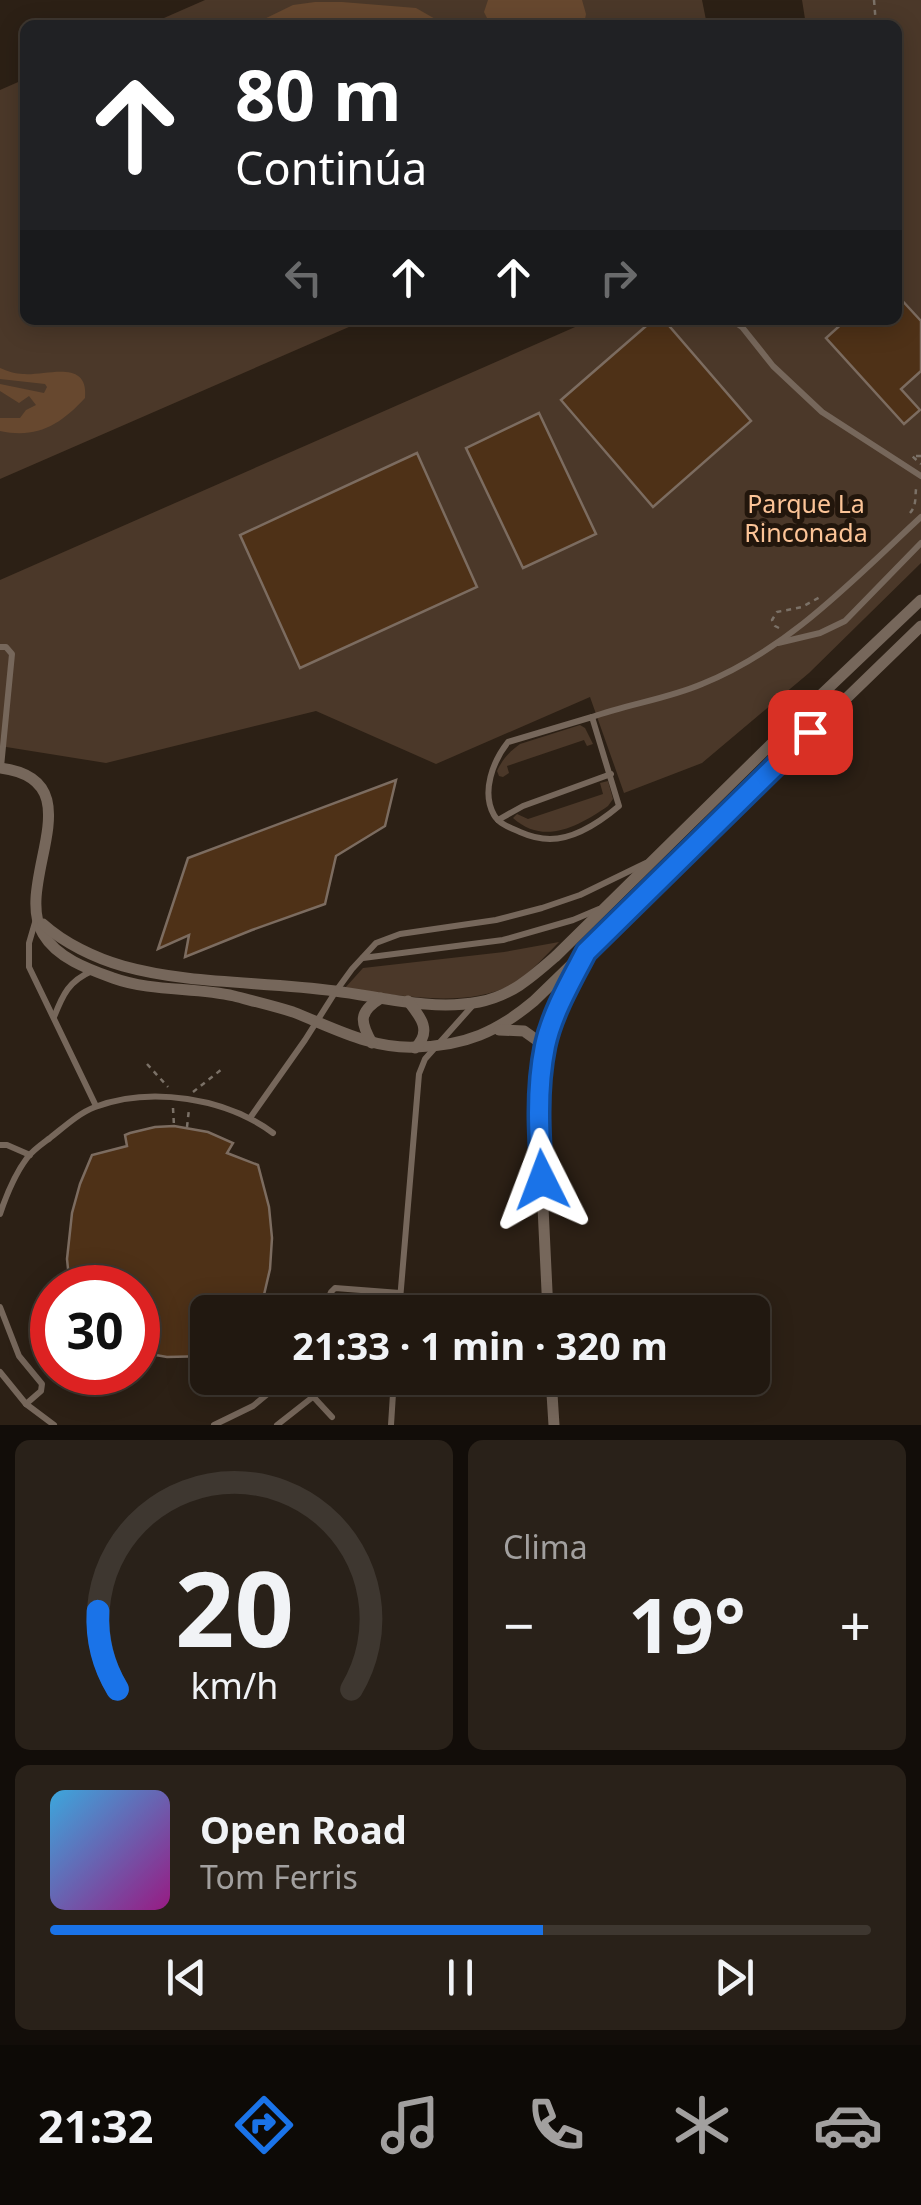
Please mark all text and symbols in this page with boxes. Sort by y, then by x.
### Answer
text: 80 m [235,46,402,142]
icon: ahead [70,60,200,190]
text: Continúa [235,137,427,198]
icon: left [276,250,331,305]
icon: ahead [381,250,436,305]
icon: ahead [486,250,541,305]
icon: right [591,250,646,305]
park label: Parque La Rinconada [744,486,868,549]
pin [768,690,853,775]
icon: arrive [783,705,838,760]
position arrow [490,1128,594,1232]
speed limit sign: 30 [30,1265,160,1395]
text: 21:33 · 1 min · 320 m [292,1319,668,1371]
text: Clima [503,1525,588,1568]
text: 20 [175,1536,293,1677]
text: 19° [628,1573,746,1675]
text: − [503,1587,534,1662]
text: + [840,1587,871,1662]
text: km/h [190,1661,278,1709]
text: Open Road [200,1803,407,1855]
text: Tom Ferris [200,1855,358,1898]
icon: previous [159,1950,214,2005]
icon: pause [433,1950,488,2005]
icon: next [707,1950,762,2005]
icon: directions [229,2090,299,2160]
icon: music [375,2090,445,2160]
icon: phone [521,2090,591,2160]
icon: climate [667,2090,737,2160]
icon: car [813,2090,883,2160]
text: 21:32 [38,2095,154,2156]

